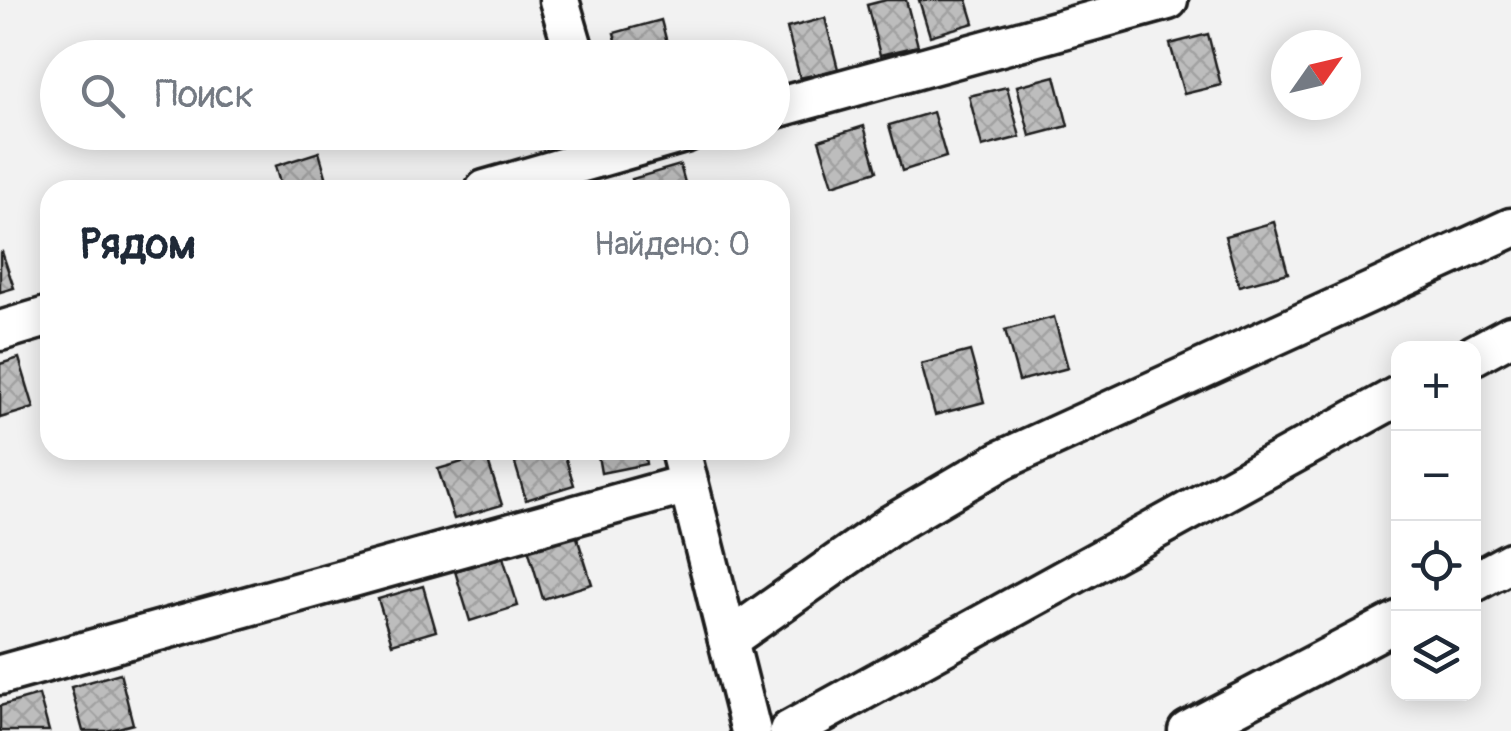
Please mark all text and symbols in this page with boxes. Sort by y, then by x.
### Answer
north arrow [1271,30,1361,120]
search box [40,40,790,150]
icon: search [75,68,130,123]
text: Поиск [155,71,254,119]
text: Рядом [80,219,196,271]
text: Найдено: 0 [594,225,750,265]
map controls [1391,341,1481,701]
button: + [1391,341,1481,431]
button: − [1391,431,1481,521]
button: locate [1391,521,1481,611]
button: layers [1391,611,1481,701]

